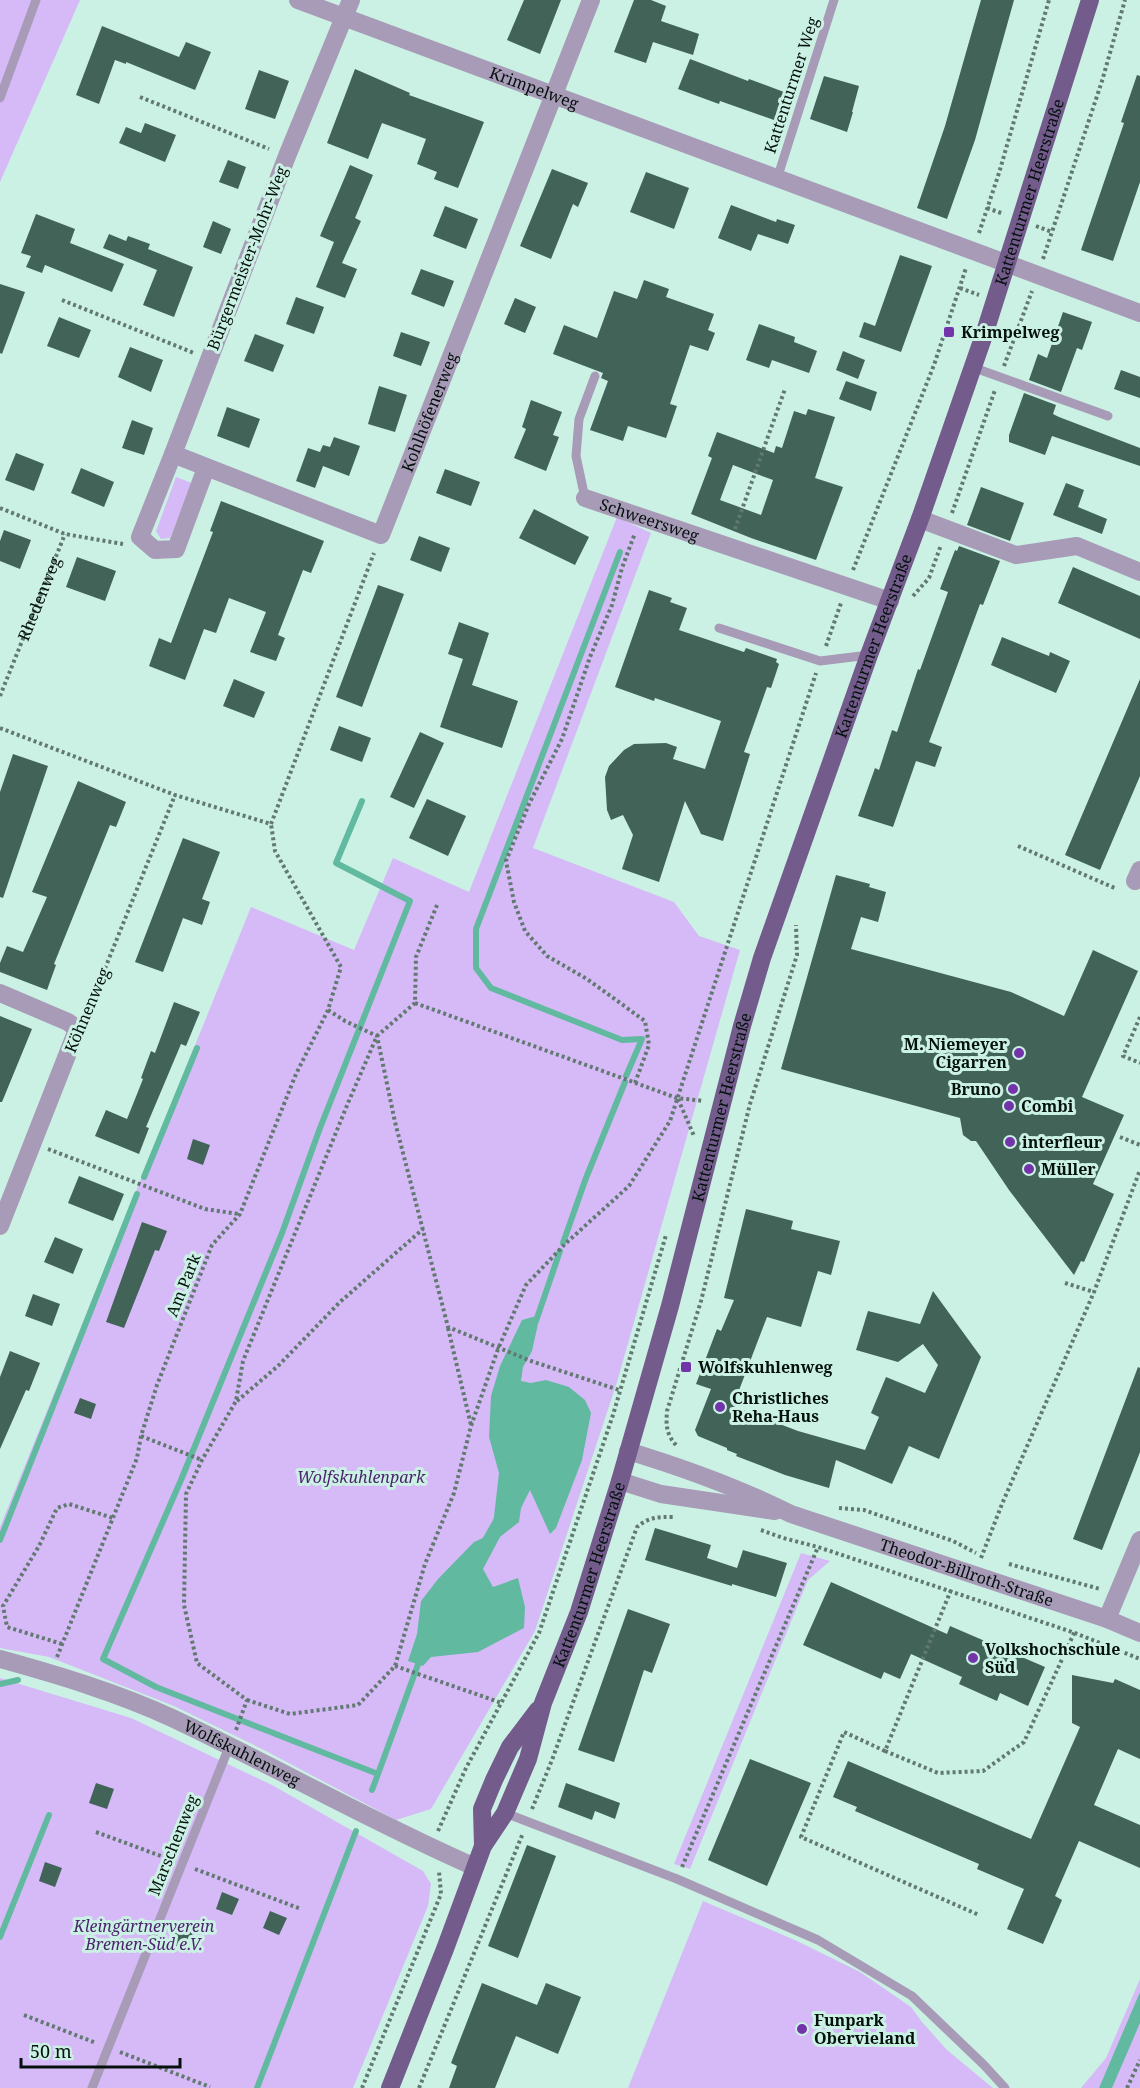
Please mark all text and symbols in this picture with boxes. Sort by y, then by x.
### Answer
street label: Kattenturmer Weg [759,14,824,156]
street label: Krimpelweg [487,61,582,115]
street label: Kattenturmer Heerstraße [989,96,1069,288]
street label: Bürgermeister-Mohr-Weg [202,162,292,353]
place label: Krimpelweg [961,321,1059,343]
marker: Krimpelweg [942,325,956,339]
street label: Kohlhöfenerweg [396,349,463,475]
street label: Schweersweg [597,493,702,547]
street label: Kattenturmer Heerstraße [830,551,917,741]
street label: Rhedenweg [12,553,66,644]
street label: Köhnenweg [59,964,115,1056]
street label: Kattenturmer Heerstraße [686,1010,756,1204]
place label: M. Niemeyer Cigarren [904,1033,1008,1073]
marker: M. Niemeyer Cigarren [1012,1046,1026,1060]
place label: Bruno [951,1078,1001,1100]
marker: Bruno [1006,1082,1020,1096]
place label: Combi [1021,1095,1074,1117]
marker: Combi [1002,1099,1016,1113]
place label: interfleur [1022,1131,1103,1153]
marker: interfleur [1003,1135,1017,1149]
place label: Müller [1041,1158,1096,1180]
marker: Müller [1022,1162,1036,1176]
street label: Am Park [160,1250,206,1320]
place label: Wolfskuhlenweg [698,1356,833,1378]
marker: Wolfskuhlenweg [679,1360,693,1374]
place label: Christliches Reha-Haus [732,1387,829,1427]
marker: Christliches Reha-Haus [713,1400,727,1414]
park label: Wolfskuhlenpark [297,1466,426,1488]
street label: Kattenturmer Heerstraße [547,1479,630,1671]
street label: Theodor-Billroth-Straße [877,1533,1056,1611]
place label: Volkshochschule Süd [985,1638,1120,1678]
marker: Volkshochschule Süd [966,1651,980,1665]
street label: Wolfskuhlenweg [180,1714,304,1791]
street label: Marschenweg [143,1791,203,1899]
park label: Kleingärtnerverein Bremen-Süd e.V. [73,1915,215,1955]
place label: Funpark Obervieland [814,2009,916,2049]
marker: Funpark Obervieland [795,2022,809,2036]
scale bar [21,2031,180,2069]
text: 50 m [30,2039,72,2063]

